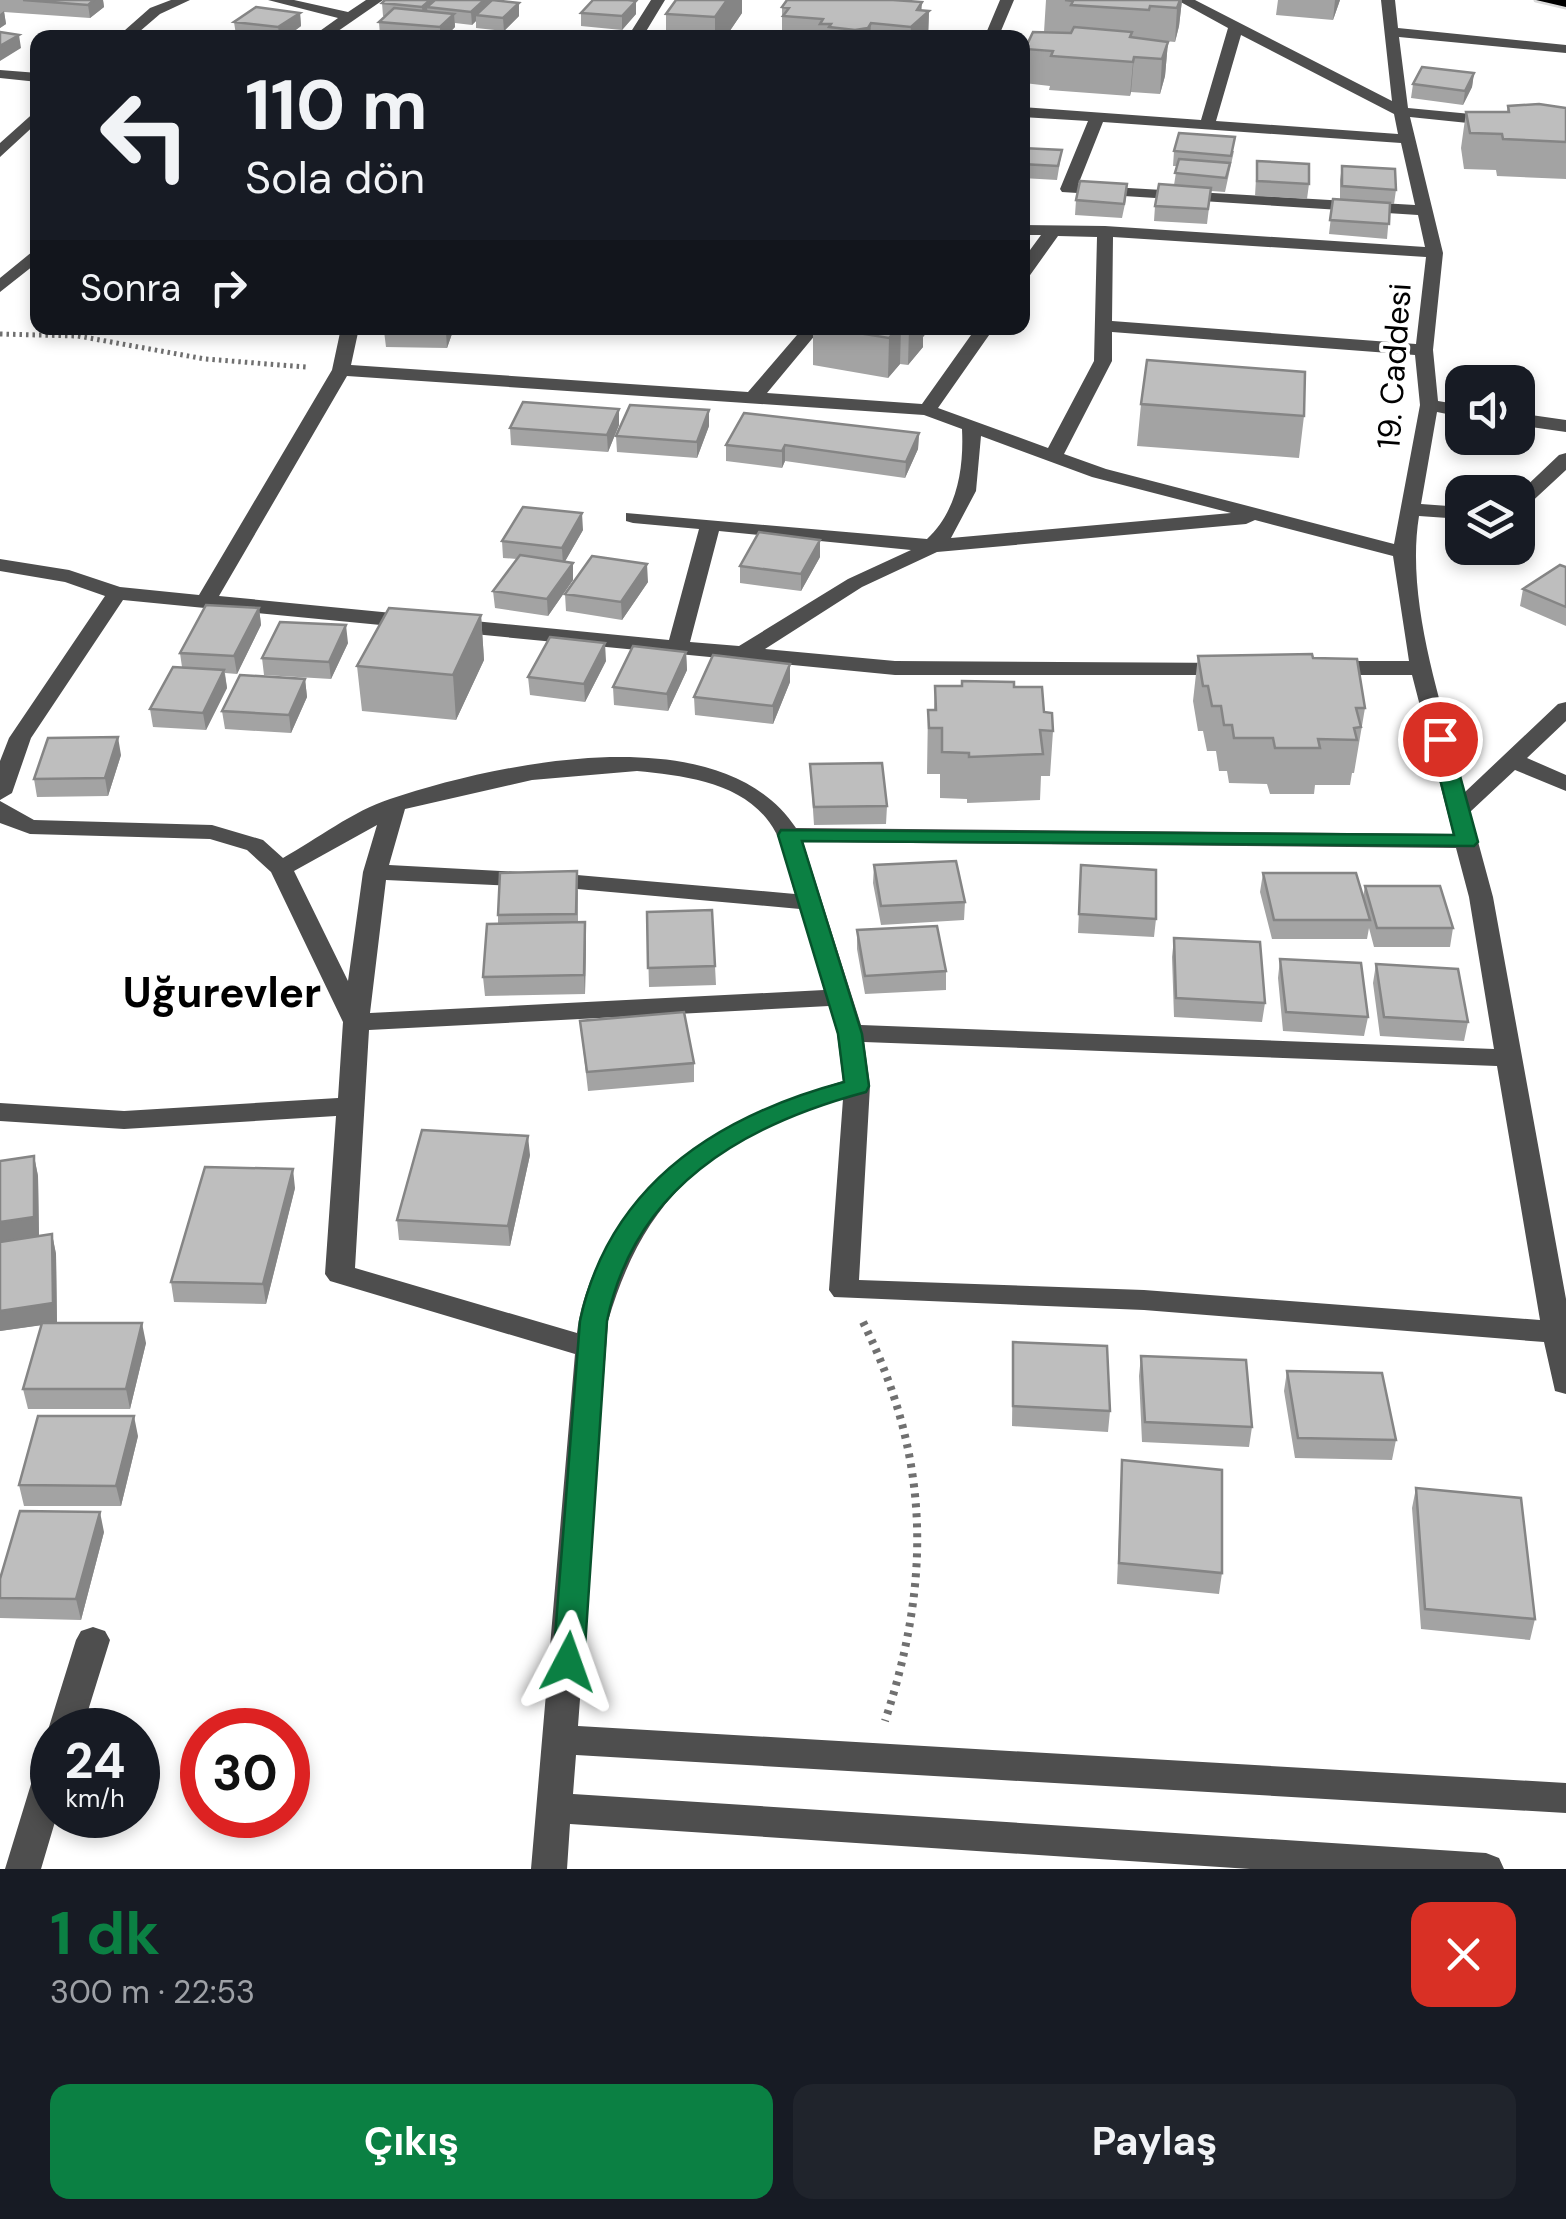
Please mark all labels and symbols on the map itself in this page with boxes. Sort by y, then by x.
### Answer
street label: 19. Caddesi [1367,282,1421,450]
pin [1398,697,1483,782]
district label: Uğurevler [123,965,321,1020]
position arrow [516,1610,620,1714]
speed limit sign: 30 [180,1708,310,1838]

